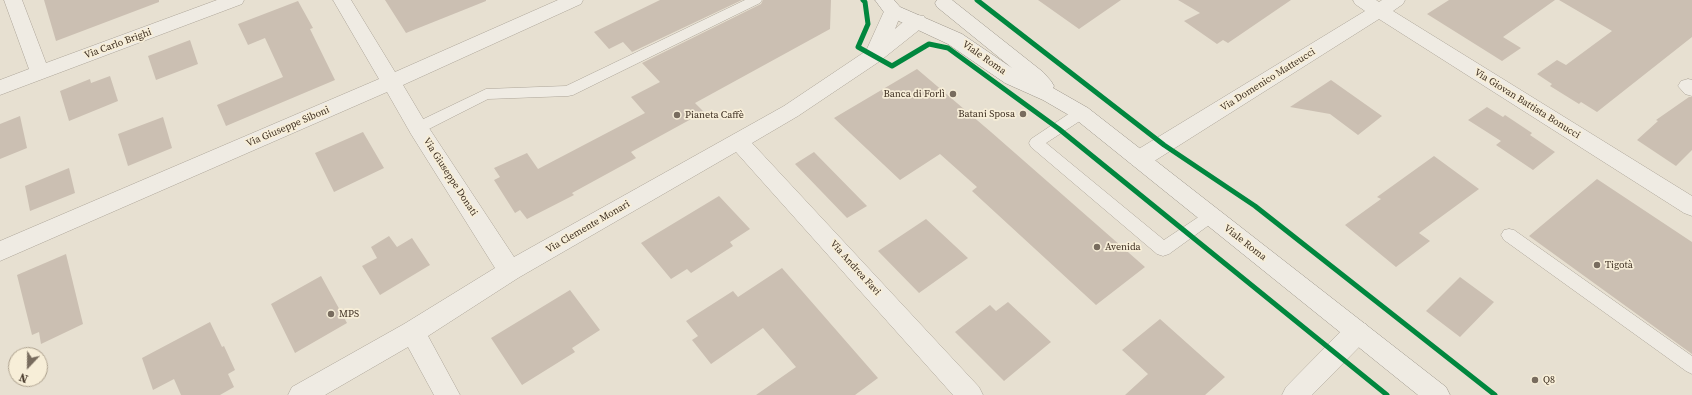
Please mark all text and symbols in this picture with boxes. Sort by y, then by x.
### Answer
street label: Via Carlo Brighi [83,26,153,62]
street label: Viale Roma [960,38,1008,78]
street label: Via Domenico Matteucci [1218,46,1318,114]
street label: Via Giovan Battista Bonucci [1472,66,1582,142]
place label: Banca di Forlì [883,88,945,100]
marker: Banca di Forlì [948,89,958,99]
street label: Via Giuseppe Siboni [245,104,331,150]
place label: Batani Sposa [958,108,1015,120]
place label: Pianeta Caffè [685,109,744,121]
marker: Batani Sposa [1018,109,1028,119]
marker: Pianeta Caffè [672,110,682,120]
street label: Via Giuseppe Donati [420,136,480,218]
street label: Via Clemente Monari [544,198,632,256]
street label: Viale Roma [1221,223,1269,263]
street label: Via Andrea Favi [827,238,883,298]
place label: Avenida [1105,241,1141,253]
marker: Avenida [1092,242,1102,252]
place label: Tigotà [1605,259,1633,271]
marker: Tigotà [1592,260,1602,270]
place label: MPS [339,308,359,320]
marker: MPS [326,309,336,319]
north arrow [8,347,48,387]
text: N [17,369,30,386]
place label: Q8 [1543,374,1555,386]
marker: Q8 [1530,375,1540,385]

